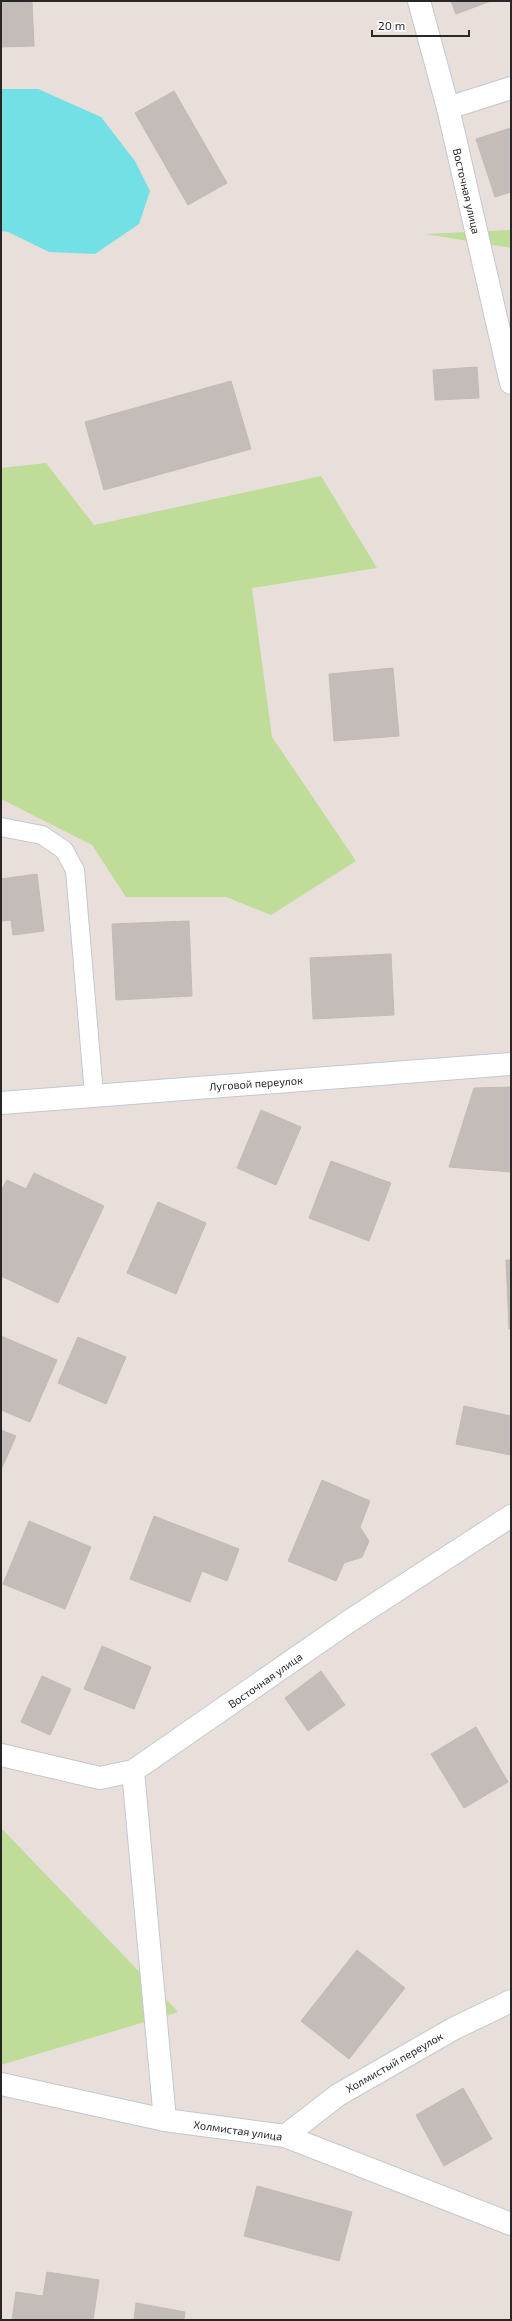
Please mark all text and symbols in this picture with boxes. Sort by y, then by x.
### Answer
scale bar [372,12,469,38]
text: 20 m [378,18,405,32]
street label: Восточная улица [450,147,483,235]
street label: Луговой переулок [209,1073,303,1094]
street label: Восточная улица [225,1650,305,1711]
street label: Холмистый переулок [343,2029,445,2096]
street label: Холмистая улица [193,2117,283,2144]

